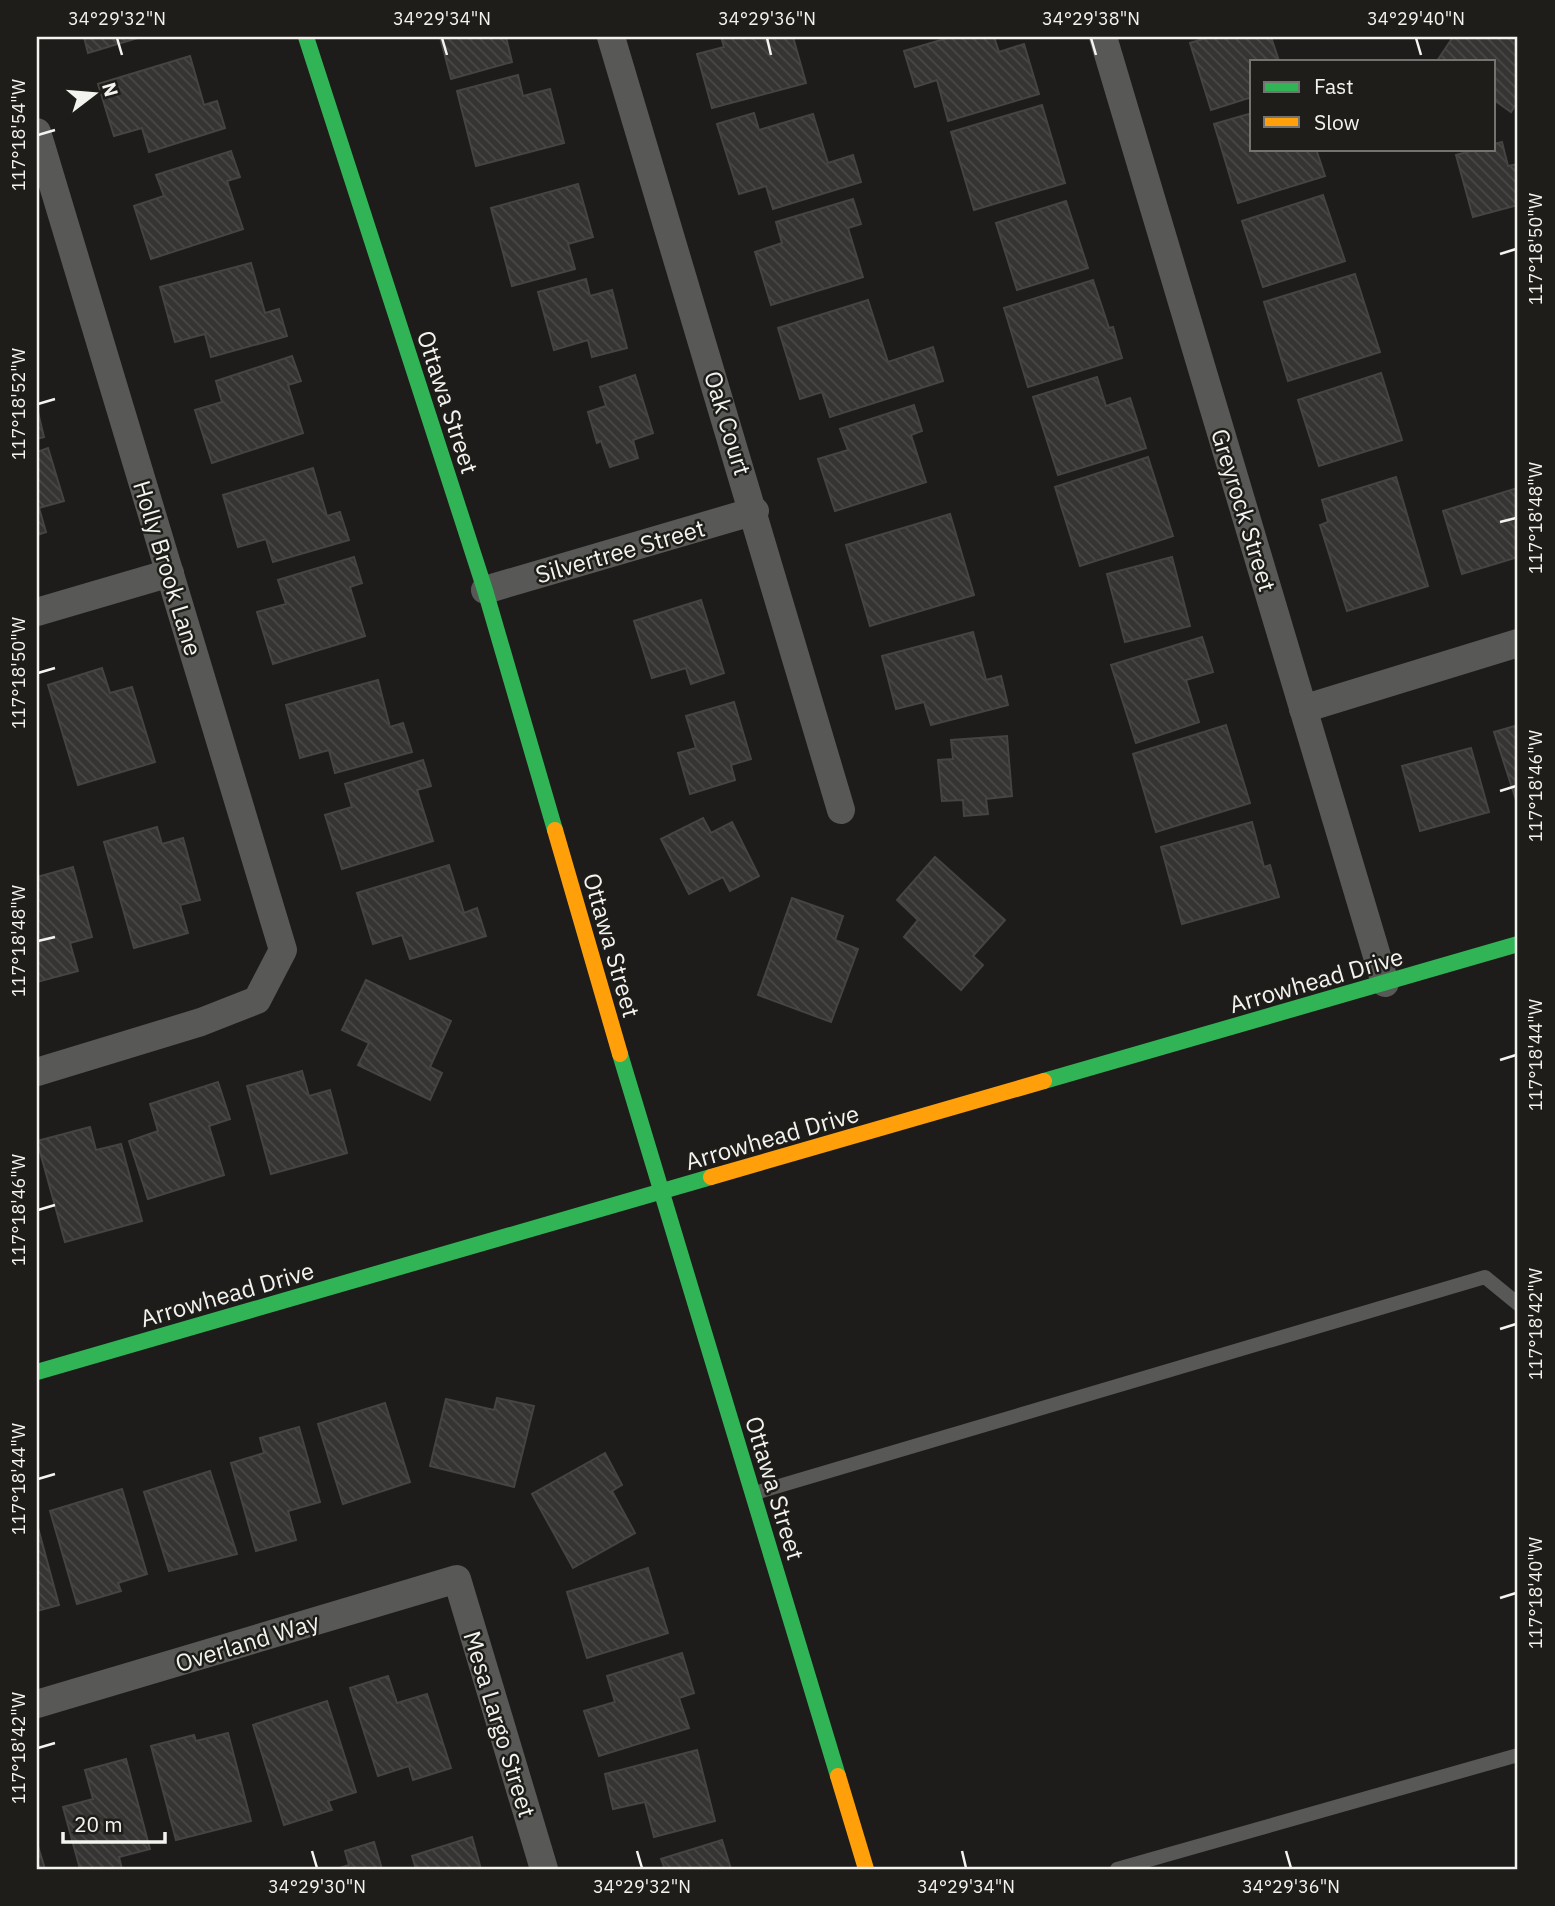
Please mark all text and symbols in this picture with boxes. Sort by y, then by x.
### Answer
text: 34°29'32"N [68,7,166,30]
text: 34°29'34"N [393,7,491,30]
text: 34°29'36"N [718,7,816,30]
text: 34°29'38"N [1042,7,1140,30]
text: 34°29'40"N [1367,7,1465,30]
north arrow [60,60,130,130]
legend [1250,60,1496,150]
text: Fast [1314,72,1354,100]
text: 117°18'54"W [7,79,30,191]
text: N [97,79,124,99]
text: Slow [1314,108,1360,136]
text: 117°18'50"W [1524,193,1547,305]
street label: Ottawa Street [410,326,486,478]
text: 117°18'52"W [7,348,30,460]
street label: Oak Court [697,367,759,479]
street label: Greyrock Street [1204,425,1284,595]
text: 117°18'48"W [1524,462,1547,574]
street label: Holly Brook Lane [126,476,210,660]
street label: Silvertree Street [532,512,708,590]
text: 117°18'50"W [7,617,30,729]
text: 117°18'46"W [1524,730,1547,842]
street label: Ottawa Street [576,869,648,1021]
text: 117°18'48"W [7,885,30,997]
street label: Arrowhead Drive [1225,940,1407,1020]
text: 117°18'44"W [1524,999,1547,1111]
street label: Arrowhead Drive [681,1097,863,1177]
text: 117°18'46"W [7,1154,30,1266]
street label: Arrowhead Drive [136,1254,318,1334]
text: 117°18'42"W [1524,1268,1547,1380]
street label: Ottawa Street [738,1412,812,1564]
text: 117°18'44"W [7,1423,30,1535]
text: 117°18'40"W [1524,1537,1547,1649]
street label: Overland Way [171,1605,323,1679]
street label: Mesa Largo Street [456,1627,544,1821]
text: 117°18'42"W [7,1692,30,1804]
scale bar [63,1801,164,1845]
text: 20 m [74,1810,123,1838]
text: 34°29'30"N [268,1875,366,1898]
text: 34°29'32"N [593,1875,691,1898]
text: 34°29'34"N [917,1875,1015,1898]
text: 34°29'36"N [1242,1875,1340,1898]

